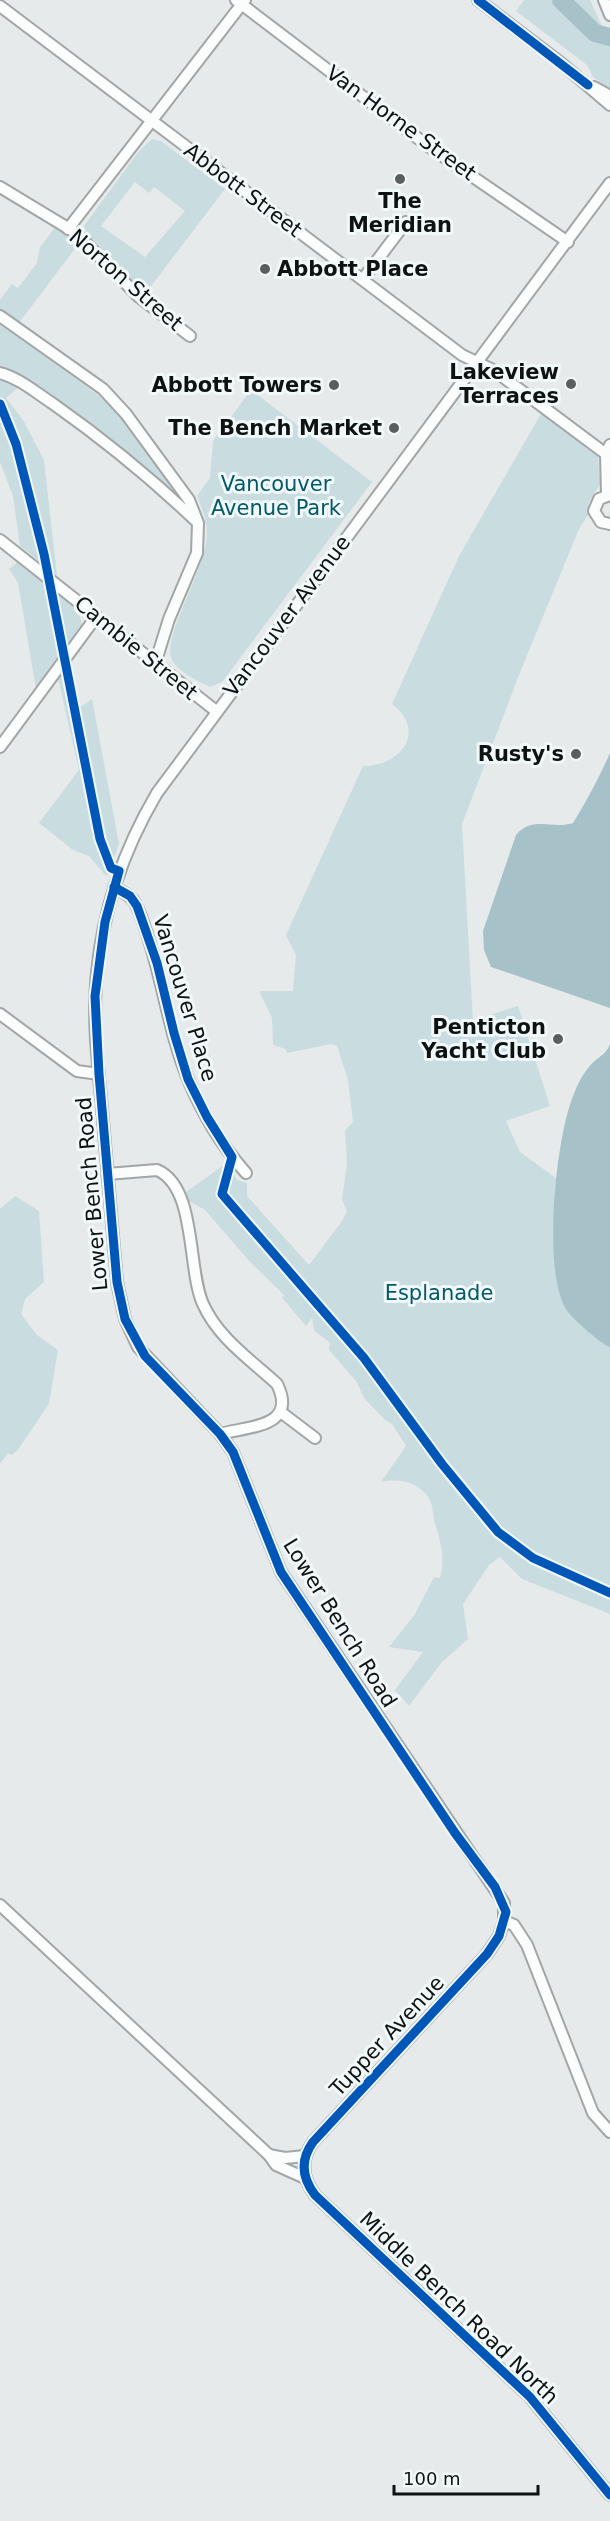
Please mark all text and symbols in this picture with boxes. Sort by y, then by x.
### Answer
street label: Van Horne Street [321,61,481,185]
street label: Abbott Street [180,138,306,242]
marker: The Meridian [393,172,407,186]
place label: The Meridian [348,189,452,237]
street label: Norton Street [65,224,187,336]
place label: Abbott Place [277,257,429,281]
marker: Abbott Place [258,262,272,276]
place label: Lakeview Terraces [449,360,559,408]
place label: Abbott Towers [151,373,322,397]
marker: Lakeview Terraces [564,377,578,391]
marker: Abbott Towers [327,378,341,392]
place label: The Bench Market [168,416,382,440]
marker: The Bench Market [387,421,401,435]
park label: Vancouver Avenue Park [211,472,342,520]
street label: Vancouver Avenue [219,531,355,701]
street label: Cambie Street [70,591,202,705]
place label: Rusty's [478,742,564,766]
marker: Rusty's [569,747,583,761]
street label: Vancouver Place [148,912,222,1084]
place label: Penticton Yacht Club [420,1015,546,1063]
marker: Penticton Yacht Club [551,1032,565,1046]
street label: Lower Bench Road [72,1096,112,1292]
park label: Esplanade [385,1281,493,1305]
street label: Lower Bench Road [278,1534,402,1712]
street label: Tupper Avenue [324,1971,449,2102]
street label: Middle Bench Road North [355,2207,563,2409]
scale bar [394,2458,538,2496]
text: 100 m [403,2468,461,2489]

